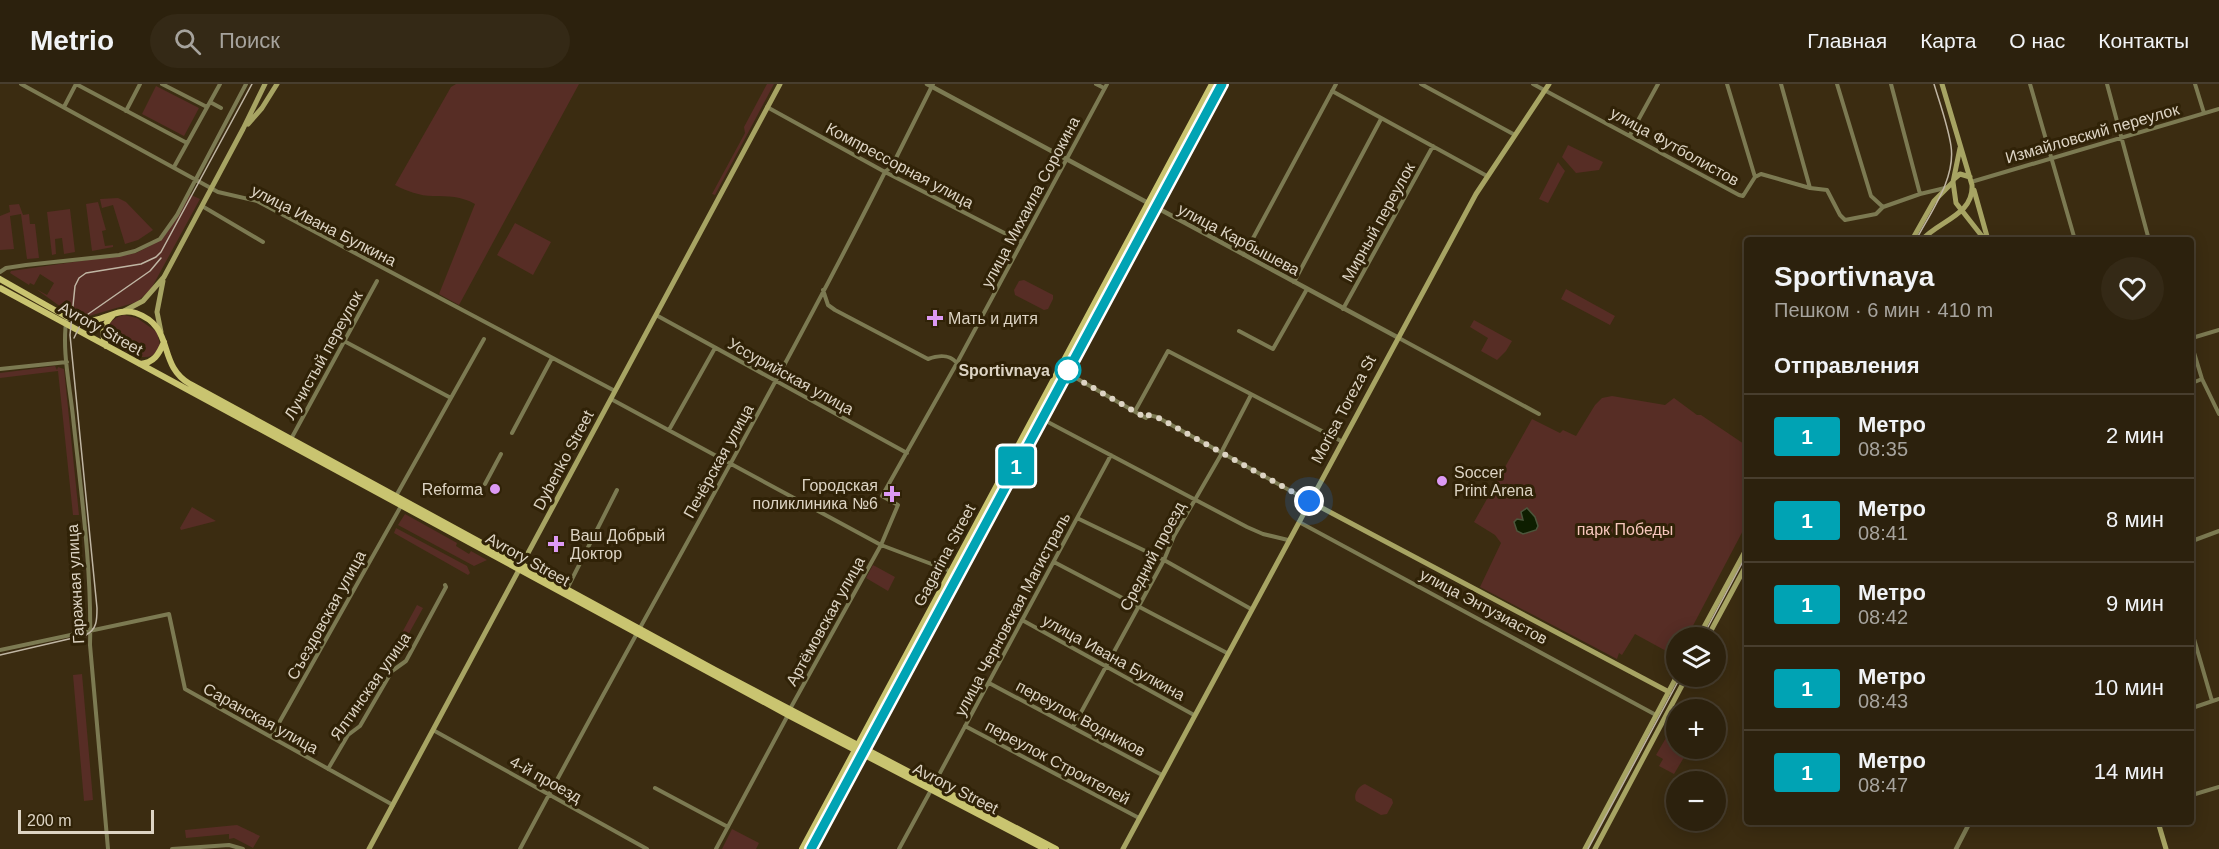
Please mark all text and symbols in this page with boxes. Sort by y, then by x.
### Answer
search box [150,14,570,68]
text: Metrio [30,25,114,56]
icon: search [171,25,204,58]
text: Поиск [219,28,280,53]
text: Главная [1807,29,1887,52]
text: Карта [1920,29,1976,52]
text: О нас [2009,29,2065,52]
text: Контакты [2098,29,2189,52]
street label: Измайловский переулок [2003,100,2182,166]
street label: улица Футболистов [1607,104,1742,189]
street label: улица Михаила Сорокина [978,114,1083,291]
street label: Компрессорная улица [823,119,976,212]
street label: Мирный переулок [1339,159,1419,285]
street label: улица Ивана Булкина [249,182,399,269]
street label: улица Карбышева [1175,200,1303,279]
button: heart [2101,257,2164,320]
text: Sportivnaya [1774,261,1934,292]
street label: Лучистый переулок [281,287,366,423]
street label: Avrory Street [56,298,146,359]
text: Пешком · 6 мин · 410 m [1774,299,1993,321]
marker: Мать и дитя [926,309,944,327]
place label: Мать и дитя [948,310,1038,327]
street label: Уссурийская улица [725,335,857,418]
street label: Morisa Toreza St [1308,352,1379,466]
text: Отправления [1774,353,1920,378]
marker: Sportivnaya [1055,357,1081,383]
place label: Sportivnaya [958,362,1050,379]
street label: Печёрская улица [680,401,757,521]
street label: Dybenko Street [530,407,597,513]
text: Метро [1858,412,1926,437]
text: 2 мин [2106,423,2164,448]
text: 1 [1801,425,1813,448]
text: 08:35 [1858,438,1908,460]
line badge: 1 [996,446,1036,485]
text: 1 [1010,455,1022,478]
place label: Soccer Print Arena [1454,464,1533,499]
marker: Soccer Print Arena [1435,474,1449,488]
place label: Городская поликлиника №6 [753,477,878,512]
place label: Reforma [422,481,483,498]
marker: Reforma [488,482,502,496]
marker: Городская поликлиника №6 [883,485,901,503]
your location [1294,486,1324,516]
text: Метро [1858,496,1926,521]
street label: Средний проезд [1117,498,1189,614]
street label: Gagarina Street [910,501,979,609]
text: 8 мин [2106,507,2164,532]
street label: улица Черновская Магистраль [951,509,1074,719]
text: 1 [1801,509,1813,532]
park label: парк Победы [1577,521,1673,538]
text: 08:41 [1858,522,1908,544]
street label: Гаражная улица [64,524,87,644]
place label: Ваш Добрый Доктор [570,527,665,562]
street label: Avrory Street [483,529,573,590]
marker: Ваш Добрый Доктор [547,535,565,553]
street label: Съездовская улица [284,548,369,683]
street label: Артёмовская улица [783,554,868,689]
street label: улица Энтузиастов [1417,566,1550,647]
text: Метро [1858,580,1926,605]
text: 9 мин [2106,591,2164,616]
text: 1 [1801,593,1813,616]
text: 08:42 [1858,606,1908,628]
street label: улица Ивана Булкина [1040,611,1188,704]
map controls [1666,627,1726,831]
button: layers [1666,627,1726,687]
street label: Ялтинская улица [327,629,414,743]
text: Метро [1858,664,1926,689]
text: 10 мин [2094,675,2164,700]
street label: переулок Водников [1013,677,1148,760]
text: 1 [1801,677,1813,700]
street label: Саранская улица [200,680,321,757]
text: 08:43 [1858,690,1908,712]
button: + [1666,699,1726,759]
street label: переулок Строителей [983,717,1133,808]
text: Метро [1858,748,1926,773]
street label: 4-й проезд [507,753,585,806]
text: 14 мин [2094,759,2164,784]
street label: Avrory Street [910,760,1002,817]
text: 1 [1801,761,1813,784]
button: − [1666,771,1726,831]
text: 08:47 [1858,774,1908,796]
scale bar [18,807,154,834]
text: 200 m [27,812,71,829]

